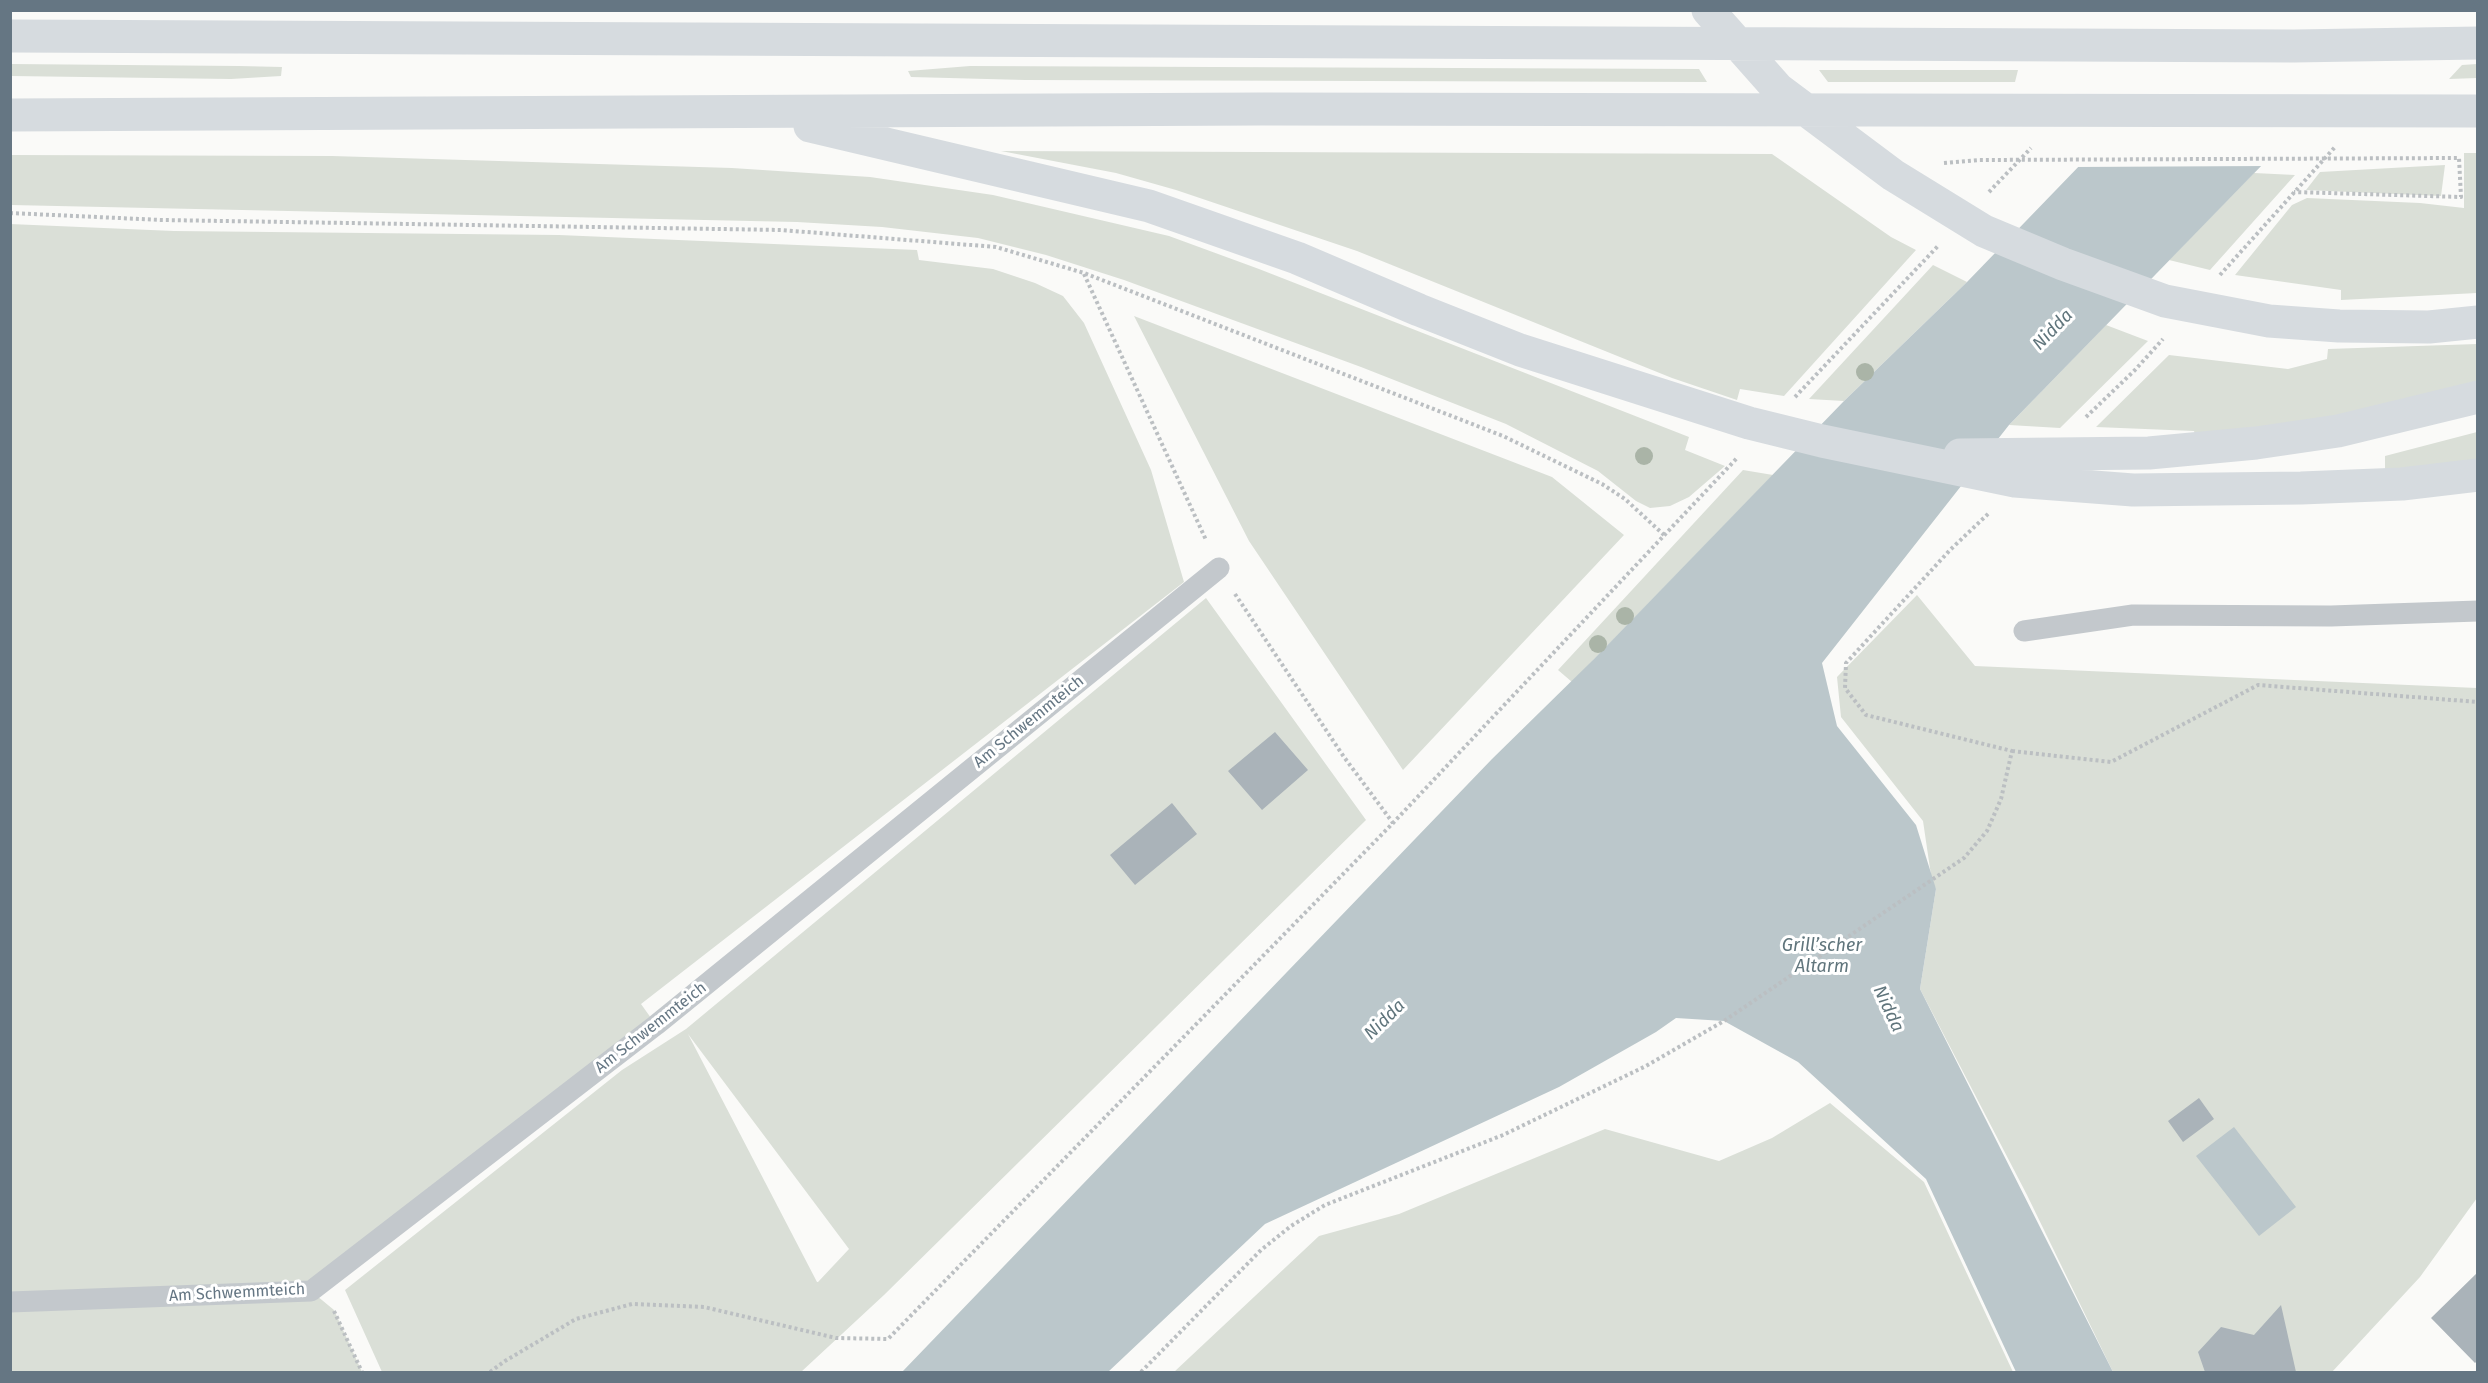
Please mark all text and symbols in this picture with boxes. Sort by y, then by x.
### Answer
water label: Nidda [2028,305,2078,355]
street label: Am Schwemmteich [970,672,1088,772]
water label: Grill’scher Altarm [1782,935,1862,978]
street label: Am Schwemmteich [591,978,711,1078]
water label: Nidda [1868,982,1908,1036]
water label: Nidda [1360,995,1410,1045]
street label: Am Schwemmteich [168,1280,306,1306]

